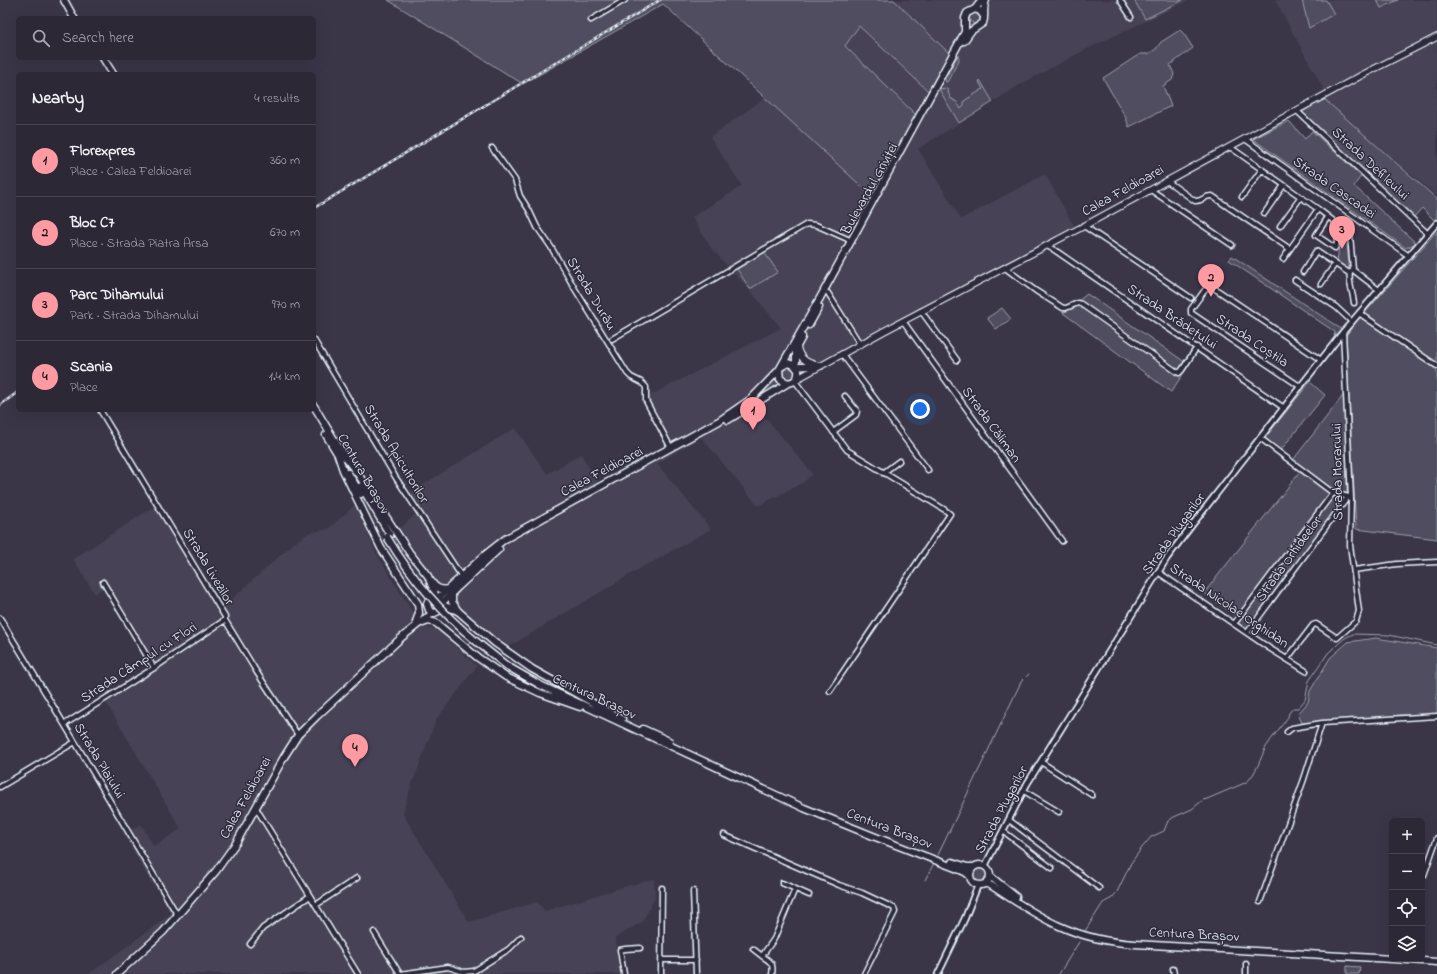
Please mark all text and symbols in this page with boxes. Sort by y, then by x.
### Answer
search box [16,16,316,60]
icon: search [30,27,52,49]
text: Search here [62,27,134,49]
text: Nearby [32,86,84,111]
text: 4 results [254,89,300,108]
street label: Strada Defileului [1326,122,1414,206]
street label: Bulevardul Griviței [836,139,904,240]
text: Florexpres [70,140,135,162]
text: 1 [43,151,47,170]
text: 360 m [270,151,300,170]
street label: Strada Cascadei [1288,151,1380,225]
street label: Calea Feldioarei [1078,160,1168,222]
text: Place · Calea Feldioarei [70,162,191,181]
text: Bloc C7 [70,212,114,234]
pin: 3 [1329,216,1355,249]
text: 2 [42,223,48,242]
text: 670 m [270,223,300,242]
text: Place · Strada Piatra Arsa [70,234,209,253]
street label: Strada Durău [561,253,621,335]
pin: 2 [1198,264,1224,297]
street label: Strada Brădețului [1123,279,1221,355]
text: Parc Dihamului [70,284,164,306]
text: 3 [42,295,48,314]
text: 970 m [272,295,300,314]
text: Park · Strada Dihamului [70,306,199,325]
street label: Strada Coștila [1211,309,1293,373]
text: Scania [70,356,113,378]
text: 4 [42,367,48,386]
text: 1.4 km [269,367,300,386]
text: Place [70,378,98,397]
street label: Strada Căliman [956,383,1026,467]
pin: 1 [740,397,766,430]
your location [910,399,930,419]
street label: Strada Apicultorilor [358,400,434,508]
street label: Strada Morarului [1327,423,1349,521]
street label: Centura Brașov [331,430,395,519]
street label: Calea Feldioarei [557,441,647,503]
street label: Strada Plugarilor [1137,488,1212,580]
street label: Strada Orhideelor [1251,511,1328,606]
street label: Strada Livezilor [177,524,240,610]
street label: Strada Nicolae Orghidan [1165,558,1293,655]
street label: Strada Câmpul cu Flori [77,617,201,709]
street label: Centura Brașov [549,668,640,726]
street label: Strada Plaiului [68,719,130,803]
pin: 4 [342,734,368,767]
street label: Calea Feldioarei [215,753,277,843]
street label: Strada Plugarilor [970,762,1035,858]
street label: Centura Brașov [843,803,935,855]
map controls [1389,818,1425,962]
button: + [1389,818,1425,854]
button: − [1389,854,1425,890]
button: locate [1389,890,1425,926]
street label: Centura Brașov [1148,922,1240,948]
button: layers [1389,926,1425,962]

